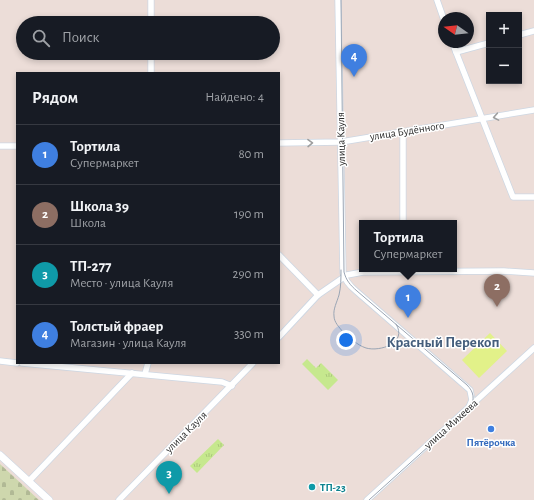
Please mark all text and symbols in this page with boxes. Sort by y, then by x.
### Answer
north arrow [438,12,474,48]
map controls [486,12,522,84]
button: + [486,12,522,48]
search box [16,16,280,60]
icon: search [30,27,52,49]
text: Поиск [62,30,100,45]
pin: 4 [341,44,367,77]
button: − [486,48,522,84]
text: Рядом [32,89,78,106]
text: Найдено: 4 [205,91,264,104]
street label: улица Кауля [335,112,347,167]
one-way arrow [492,112,499,121]
street label: улица Будённого [368,120,445,142]
one-way arrow [307,138,313,147]
text: Тортила [70,139,120,154]
text: 1 [43,148,47,161]
text: 80 m [238,148,264,161]
text: Супермаркет [70,157,139,170]
text: Школа 39 [70,199,129,214]
text: 2 [42,208,48,221]
text: 190 m [234,208,264,221]
text: Школа [70,217,106,230]
popup [359,220,457,272]
text: Тортила [374,230,424,245]
text: Супермаркет [374,248,442,261]
text: ТП-277 [70,259,112,274]
text: 3 [42,268,48,281]
text: 290 m [233,268,264,281]
pin: 2 [484,274,510,307]
text: Место · улица Кауля [70,277,173,290]
pin: 1 [395,285,421,318]
text: Толстый фраер [70,319,163,334]
text: 4 [42,328,48,341]
text: 330 m [234,328,264,341]
your location [336,330,356,350]
district label: Красный Перекоп [386,335,500,350]
text: Магазин · улица Кауля [70,337,186,350]
street label: улица Михеева [421,397,480,451]
street label: улица Кауля [162,409,209,456]
marker: Пятёрочка [486,424,496,434]
place label: Пятёрочка [466,437,516,448]
pin: 3 [156,461,182,494]
marker: ТП-23 [307,482,317,492]
place label: ТП-23 [320,482,346,493]

